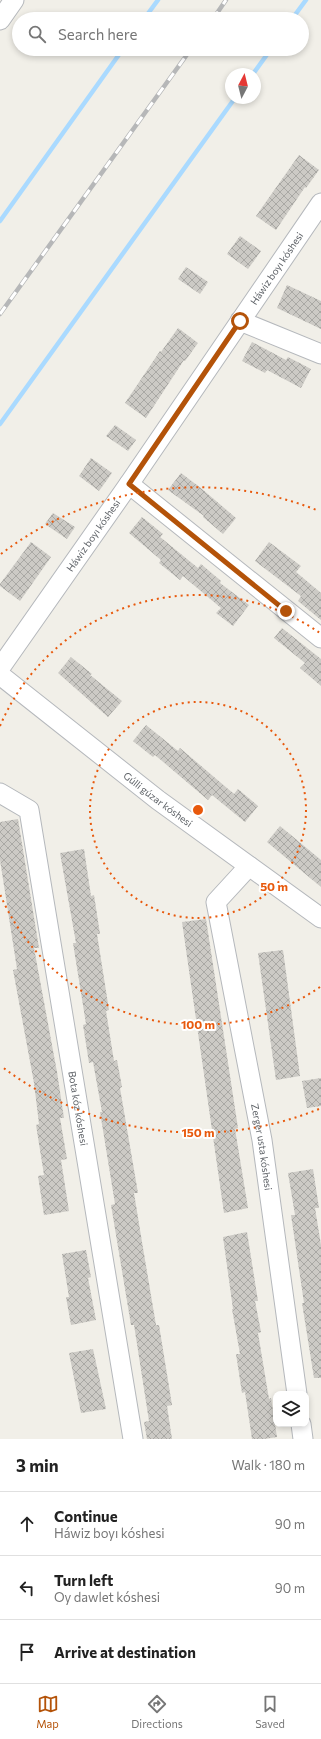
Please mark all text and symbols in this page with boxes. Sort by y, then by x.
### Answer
search box [12,12,309,56]
icon: search [26,23,48,45]
text: Search here [58,25,137,43]
north arrow [225,68,261,104]
street label: Háwiz boyı kóshesi [247,230,305,307]
route start [231,312,249,330]
street label: Háwiz boyı kóshesi [64,497,122,574]
route end [277,602,295,620]
street label: Gúlli gúzar kóshesi [121,769,195,829]
centre of rings [191,803,205,817]
text: 50 m [260,879,288,893]
text: 100 m [181,1017,215,1031]
street label: Bota kóz kóshesi [66,1070,90,1147]
street label: Zerger usta kóshesi [249,1102,275,1191]
text: 150 m [181,1125,215,1139]
map controls [273,1391,309,1427]
button: layers [273,1391,309,1427]
text: 3 min [16,1455,59,1476]
text: Walk · 180 m [231,1457,305,1473]
text: Continue [54,1507,118,1525]
icon: ahead [16,1513,38,1535]
text: 90 m [275,1516,305,1532]
text: Háwiz boyı kóshesi [54,1525,165,1541]
text: Turn left [54,1571,113,1589]
icon: left [16,1577,38,1599]
text: 90 m [275,1580,305,1596]
text: Oy dawlet kóshesi [54,1589,160,1605]
icon: arrive [16,1641,38,1663]
text: Arrive at destination [54,1643,196,1661]
tab: Map [36,1693,59,1730]
tab: Directions [131,1693,183,1730]
tab: Saved [255,1693,285,1730]

